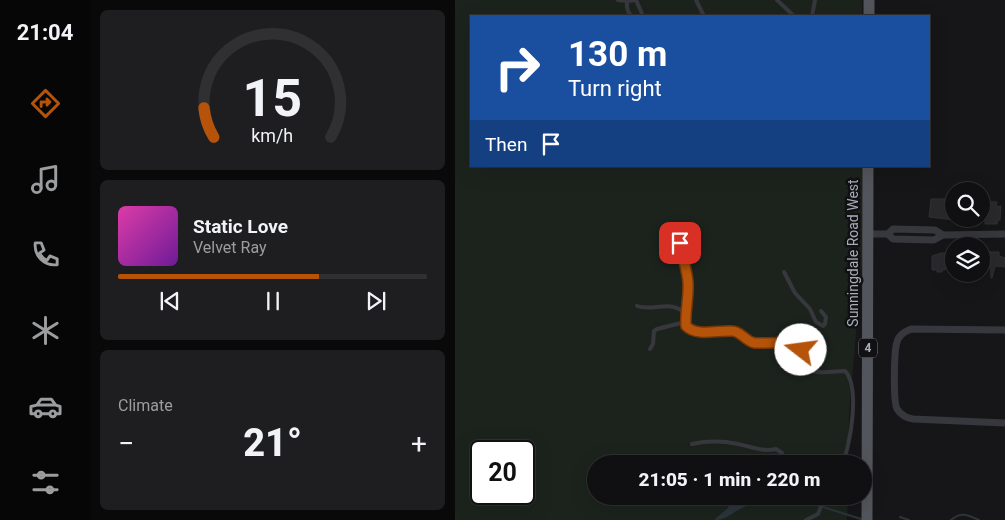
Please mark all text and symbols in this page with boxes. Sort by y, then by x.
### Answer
text: 21:04 [17,20,73,45]
text: 130 m [568,34,667,75]
icon: right [485,35,550,100]
text: 15 [243,68,302,129]
text: Turn right [568,76,662,101]
icon: directions [28,86,63,121]
text: km/h [252,125,293,146]
icon: arrive [537,130,565,158]
text: Then [485,133,527,156]
icon: music [28,162,63,197]
street label: Sunningdale Road West [845,179,861,327]
map controls [945,182,990,282]
button: search [945,182,990,227]
text: Static Love [193,215,288,238]
pin [659,222,701,264]
icon: arrive [666,229,694,257]
icon: phone [28,237,63,272]
button: layers [945,237,990,282]
text: Velvet Ray [193,238,267,257]
icon: previous [156,287,184,315]
icon: pause [259,287,287,315]
icon: next [362,287,390,315]
icon: climate [28,313,63,348]
position arrow [774,323,826,375]
road number: 4 [859,338,877,358]
icon: car [28,389,63,424]
text: Climate [118,396,173,415]
text: 21° [243,421,302,465]
text: − [118,427,134,460]
text: + [411,427,427,460]
speed limit sign: 20 [470,440,535,505]
icon: filters [28,465,63,500]
text: 21:05 · 1 min · 220 m [638,468,821,491]

